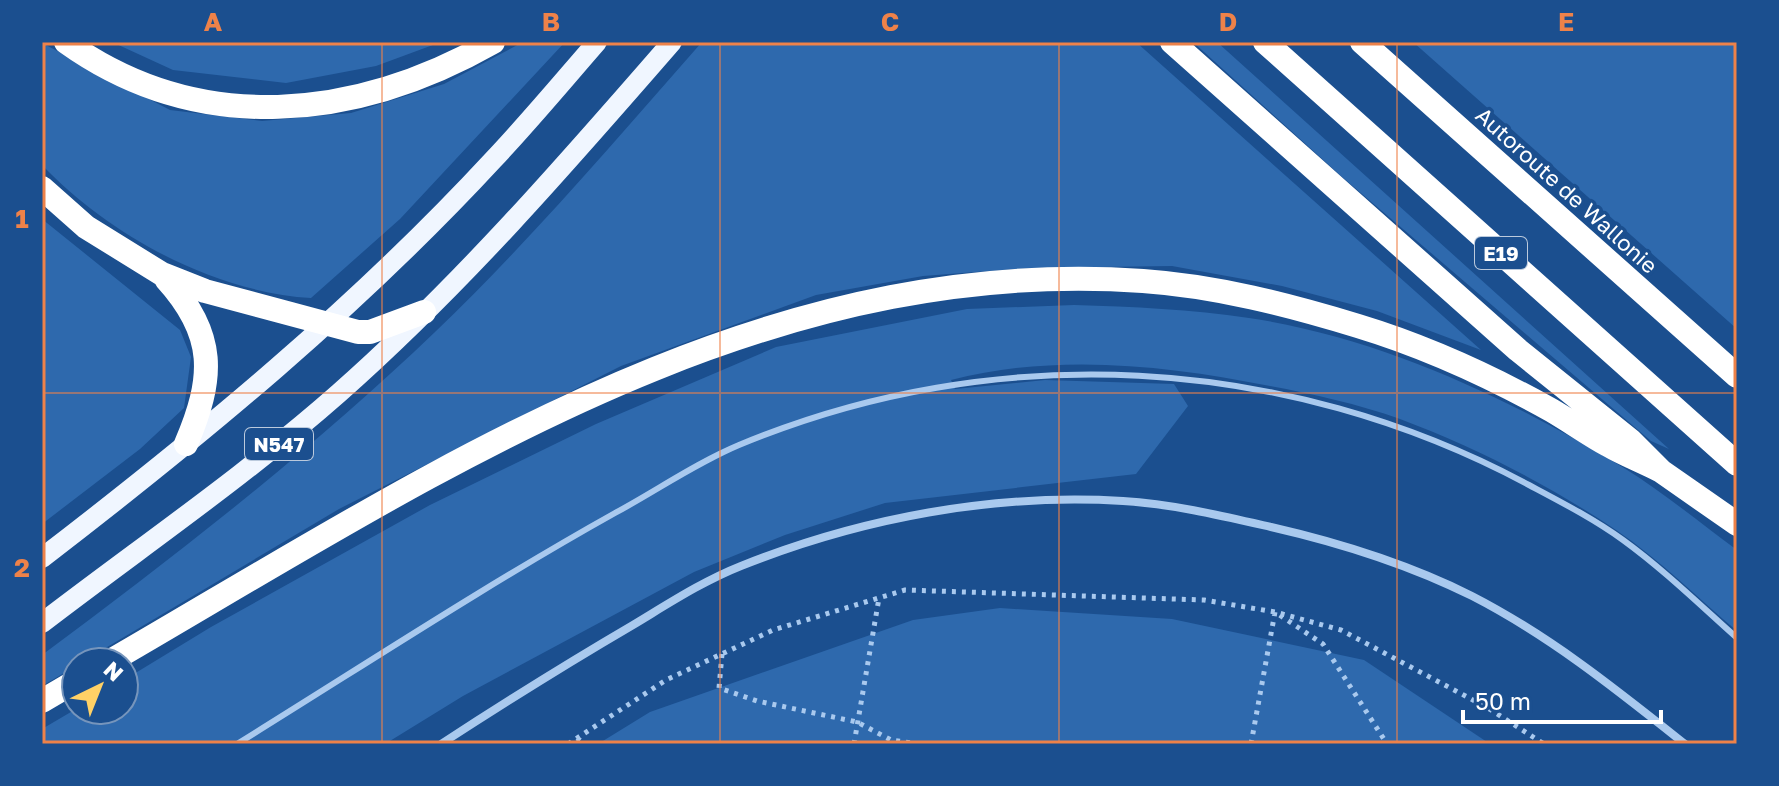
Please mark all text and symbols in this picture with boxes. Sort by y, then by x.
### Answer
text: A [204,6,223,37]
text: B [542,6,560,37]
text: C [881,6,899,37]
text: D [1219,6,1237,37]
text: E [1558,6,1574,37]
street label: Autoroute de Wallonie [1471,101,1663,279]
text: 1 [15,203,29,234]
road number: E19 [1475,237,1527,269]
road number: N547 [245,428,313,460]
text: 2 [14,552,30,583]
north arrow [60,646,140,726]
text: N [99,655,129,687]
scale bar [1463,674,1661,724]
text: 50 m [1475,686,1531,715]

